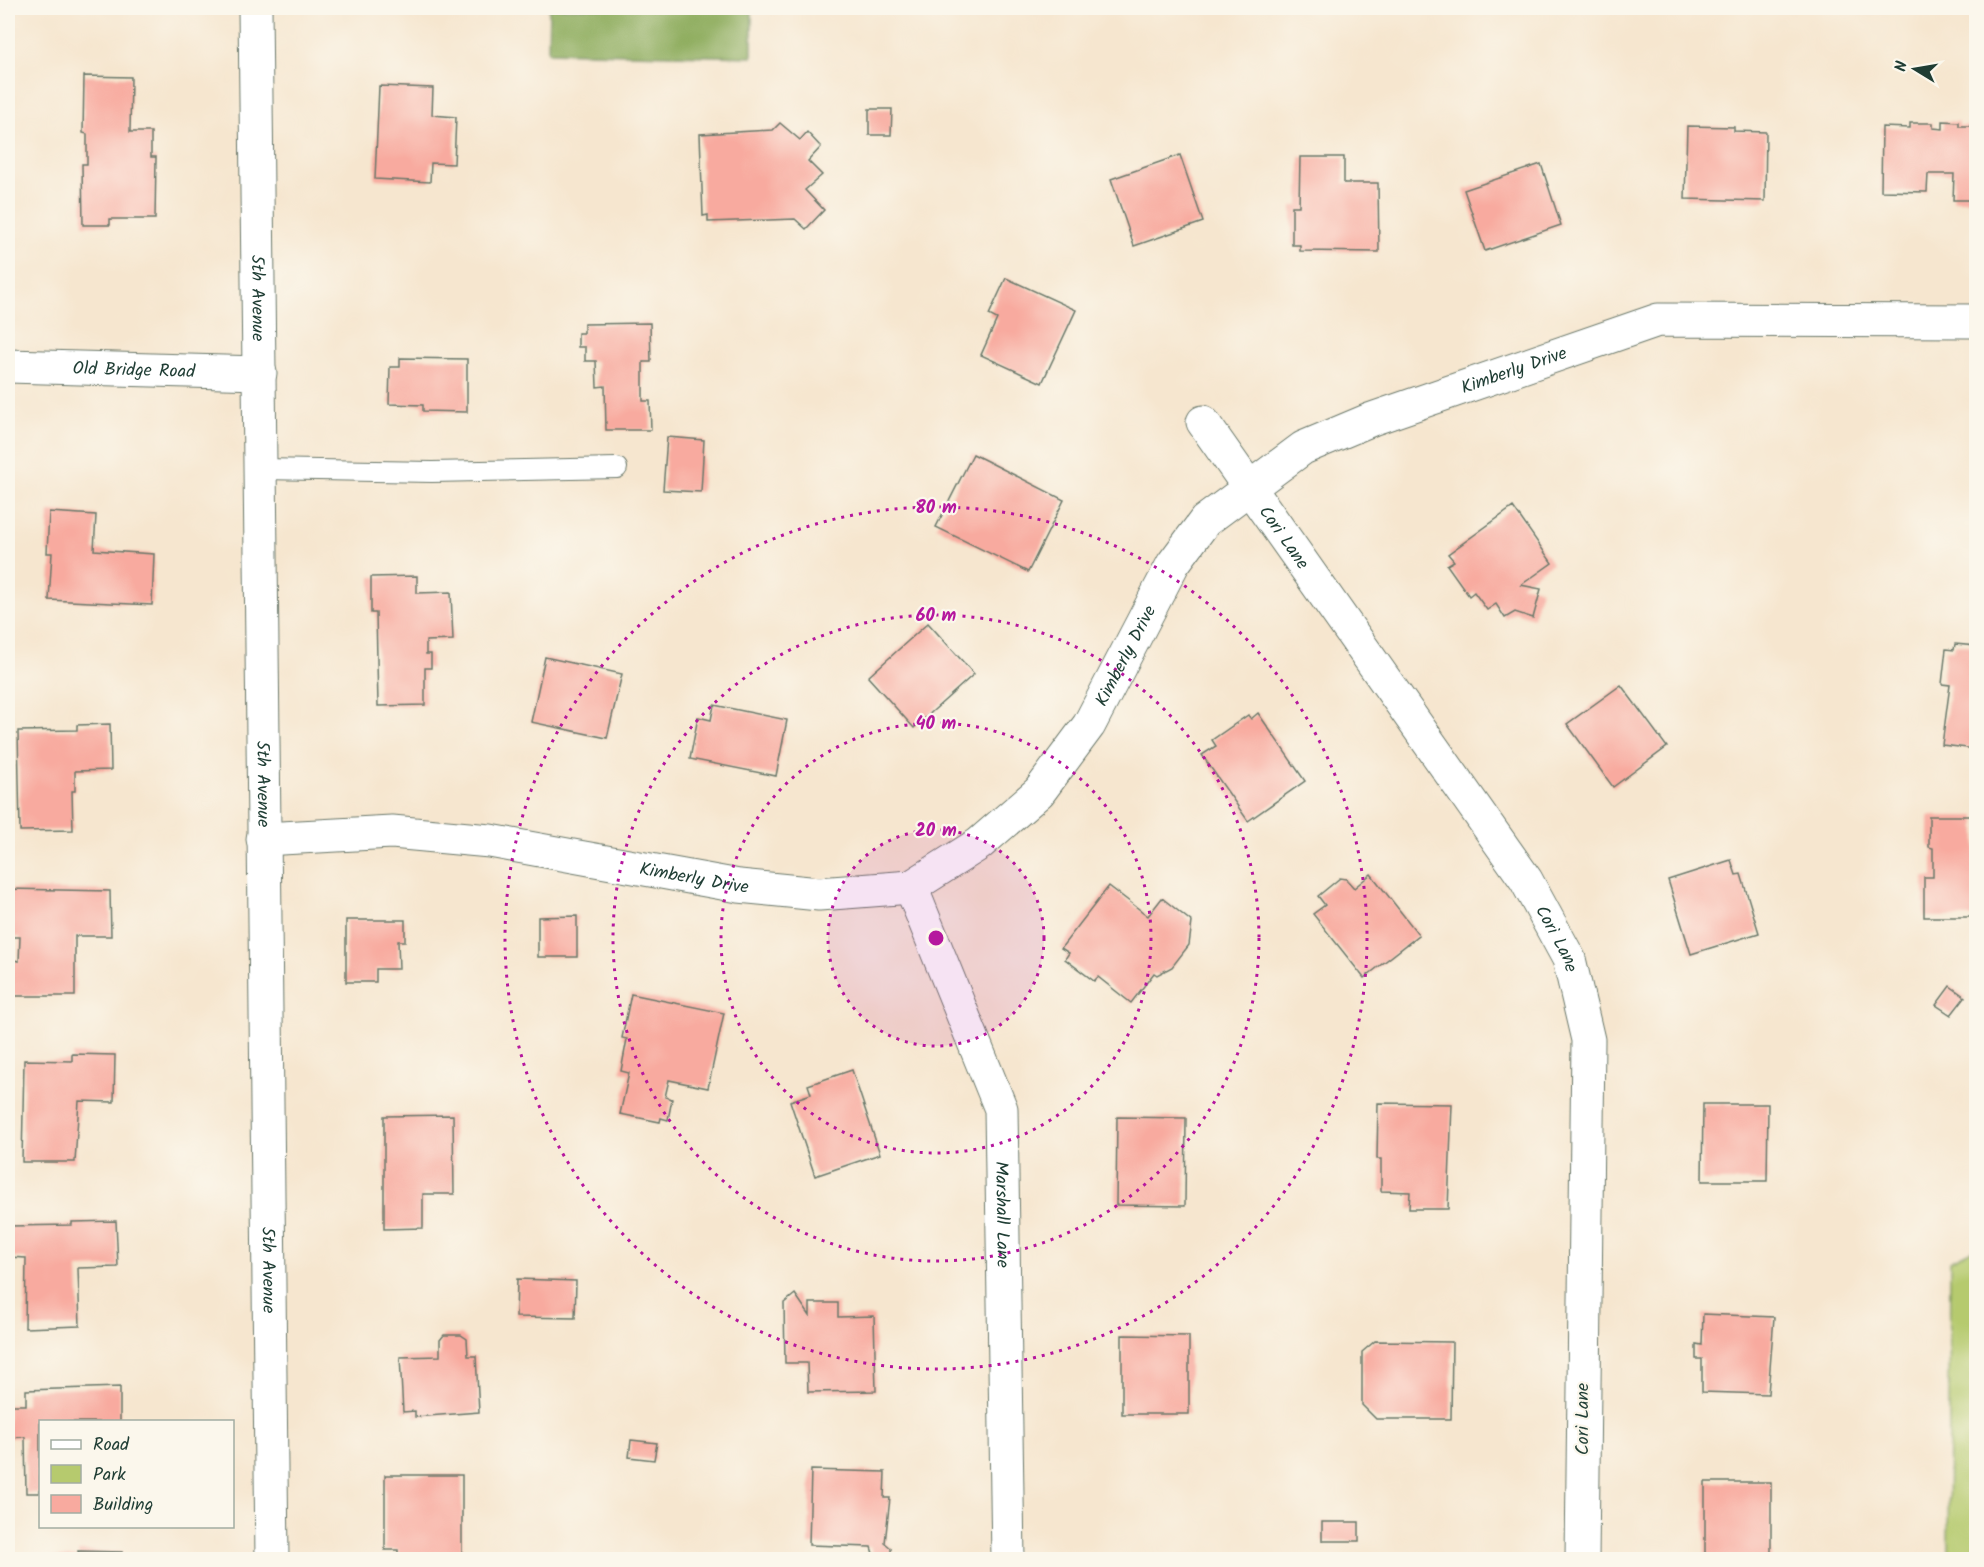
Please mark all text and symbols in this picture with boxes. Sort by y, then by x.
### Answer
north arrow [1885,39,1945,99]
text: N [1889,59,1915,74]
street label: 5th Avenue [242,255,272,341]
street label: Kimberly Drive [1457,340,1571,403]
street label: Old Bridge Road [72,355,196,387]
text: 80 m [915,494,957,523]
street label: Cori Lane [1250,500,1316,576]
street label: Kimberly Drive [1088,601,1165,712]
text: 60 m [916,602,957,631]
text: 40 m [916,710,957,739]
street label: 5th Avenue [247,741,277,827]
text: 20 m [915,817,957,846]
street label: Kimberly Drive [637,855,750,903]
street label: Cori Lane [1526,900,1585,975]
centre of rings [926,928,946,948]
street label: Marshall Lane [986,1161,1016,1268]
street label: 5th Avenue [252,1226,282,1313]
street label: Cori Lane [1569,1383,1598,1455]
legend [39,1420,234,1528]
text: Road [93,1431,130,1460]
text: Park [93,1461,126,1490]
text: Building [93,1491,153,1520]

